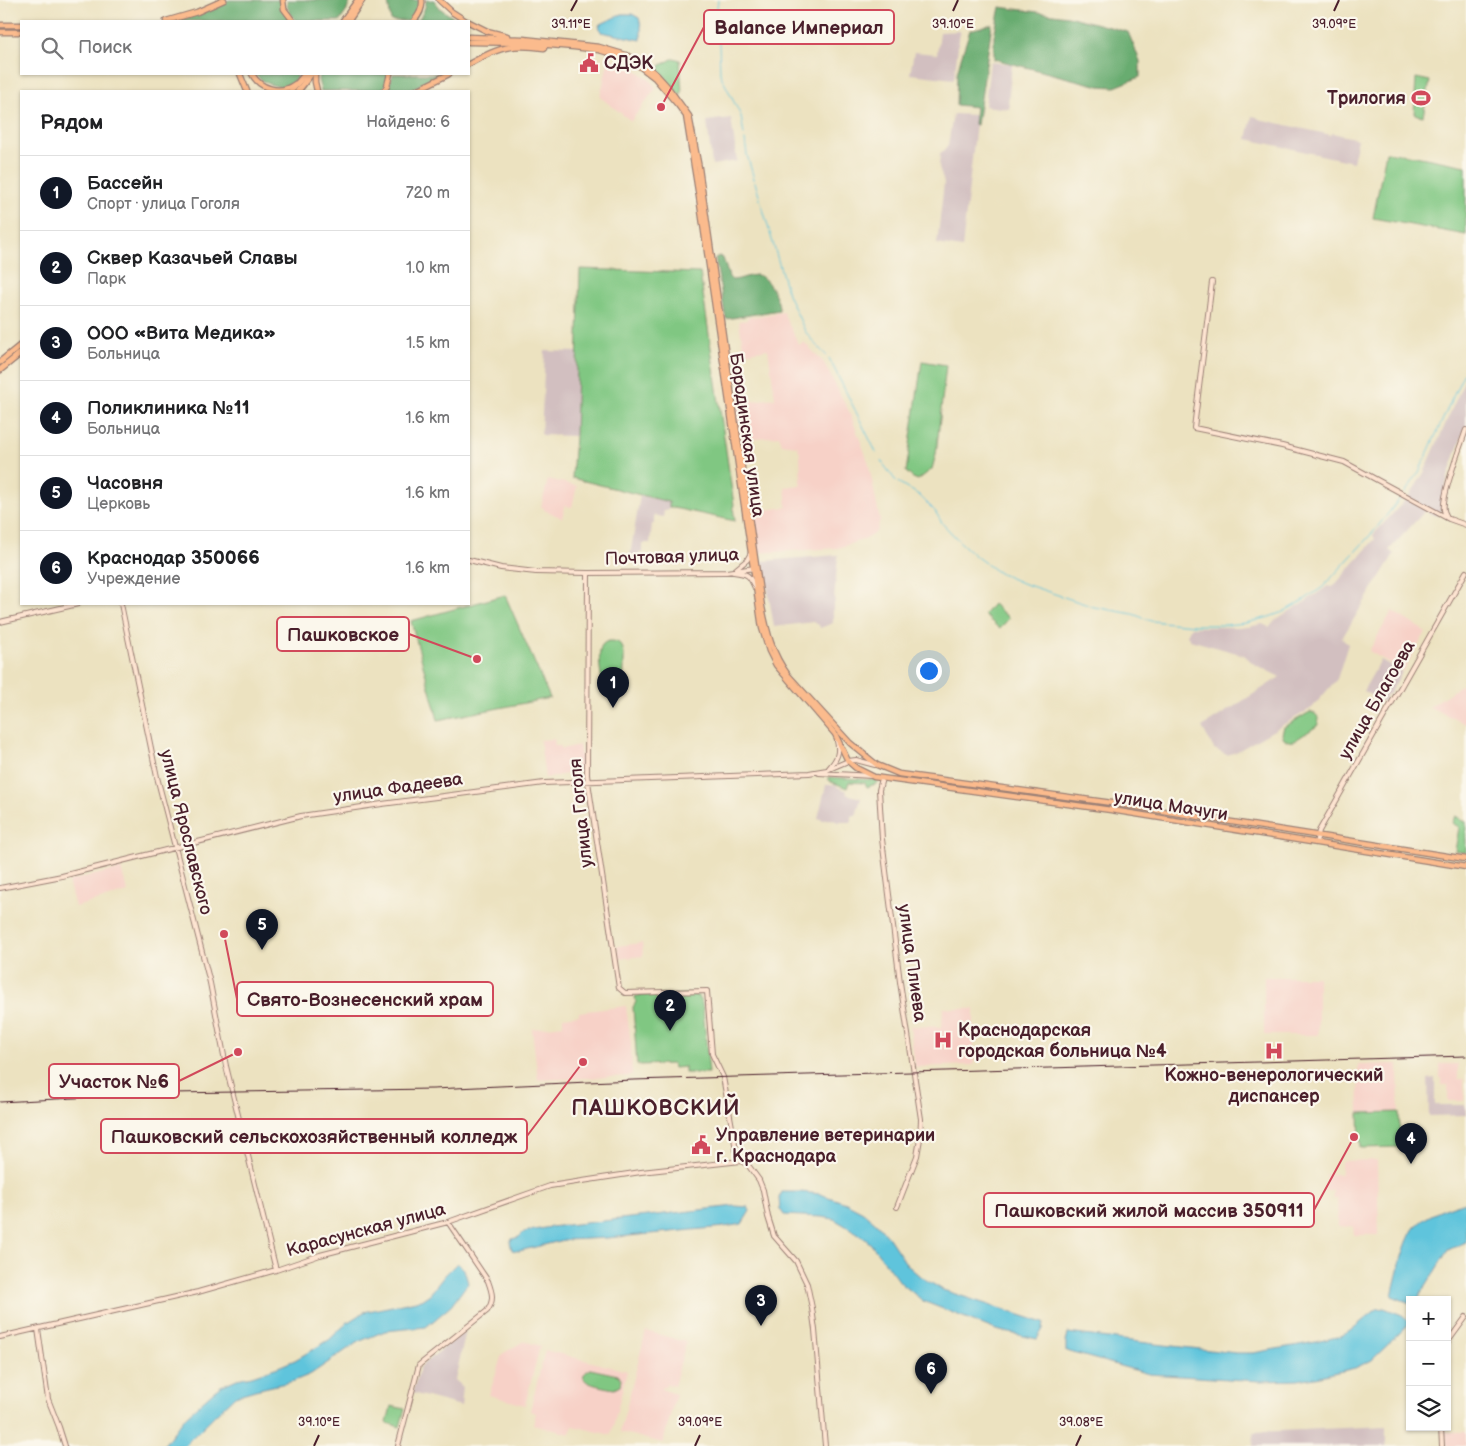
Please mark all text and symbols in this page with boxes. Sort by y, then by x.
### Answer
callout: Balance Империал [704,10,894,44]
text: 39.11°E [551,17,591,32]
text: Balance Империал [714,17,884,40]
text: 39.10°E [932,17,974,32]
text: 39.09°E [1312,17,1356,32]
search box [20,20,470,75]
icon: search [38,34,66,62]
text: Поиск [78,36,132,59]
public building icon: СДЭК [578,52,600,74]
place label: СДЭК [604,53,654,74]
sports icon: Трилогия [1410,87,1432,109]
place label: Трилогия [1327,88,1406,109]
text: Рядом [40,110,103,135]
text: Найдено: 6 [366,113,450,132]
text: Бассейн [87,172,163,195]
text: 1 [53,184,59,203]
text: 720 m [406,184,450,203]
text: Спорт · улица Гоголя [87,195,240,214]
text: Сквер Казачьей Славы [87,247,298,270]
text: 2 [51,259,61,278]
text: 1.0 km [406,259,450,278]
text: Парк [87,270,126,289]
text: ООО «Вита Медика» [87,322,276,345]
text: 3 [51,334,61,353]
text: 1.5 km [406,334,450,353]
text: Больница [87,345,160,364]
street label: Бородинская улица [725,352,769,519]
text: Поликлиника №11 [87,397,250,420]
text: 4 [51,409,61,428]
text: 1.6 km [406,409,450,428]
text: Больница [87,420,160,439]
text: Часовня [87,472,163,495]
text: 5 [51,484,61,503]
text: 1.6 km [406,484,450,503]
text: Церковь [87,495,150,514]
street label: Почтовая улица [605,544,740,570]
text: Краснодар 350066 [87,547,260,570]
text: 6 [51,559,61,578]
text: 1.6 km [406,559,450,578]
text: Учреждение [87,570,180,589]
callout: Пашковское [277,617,409,651]
text: Пашковское [287,624,399,647]
street label: улица Благоева [1334,636,1420,763]
your location [916,658,942,684]
pin: 1 [597,667,629,708]
street label: улица Ярославского [155,747,217,917]
street label: улица Гоголя [565,757,597,869]
street label: улица Фадеева [332,768,464,807]
street label: улица Мачуги [1113,787,1229,825]
street label: улица Плиева [893,903,931,1023]
pin: 5 [246,909,278,950]
callout: Свято-Вознесенский храм [237,982,493,1016]
text: Свято-Вознесенский храм [247,989,483,1012]
pin: 2 [654,990,686,1031]
place label: Краснодарская городская больница №4 [958,1020,1167,1062]
hospital icon: Краснодарская городская больница №4 [932,1029,954,1051]
hospital icon: Кожно-венерологический диспансер [1263,1040,1285,1062]
callout: Участок №6 [49,1064,179,1098]
place label: Кожно-венерологический диспансер [1165,1065,1383,1107]
text: Участок №6 [59,1071,169,1094]
district label: ПАШКОВСКИЙ [571,1093,741,1122]
callout: Пашковский сельскохозяйственный колледж [101,1119,527,1153]
pin: 4 [1395,1123,1427,1164]
place label: Управление ветеринарии г. Краснодара [716,1125,935,1167]
text: Пашковский сельскохозяйственный колледж [111,1126,518,1149]
public building icon: Управление ветеринарии г. Краснодара [690,1134,712,1156]
callout: Пашковский жилой массив 350911 [984,1193,1314,1227]
street label: Карасунская улица [284,1199,448,1261]
text: Пашковский жилой массив 350911 [994,1200,1304,1223]
pin: 3 [745,1285,777,1326]
map controls [1406,1296,1451,1431]
button: + [1406,1296,1451,1341]
button: − [1406,1341,1451,1386]
pin: 6 [915,1353,947,1394]
button: layers [1406,1386,1451,1431]
text: 39.10°E [298,1415,340,1430]
text: 39.09°E [678,1415,722,1430]
text: 39.08°E [1059,1415,1103,1430]

